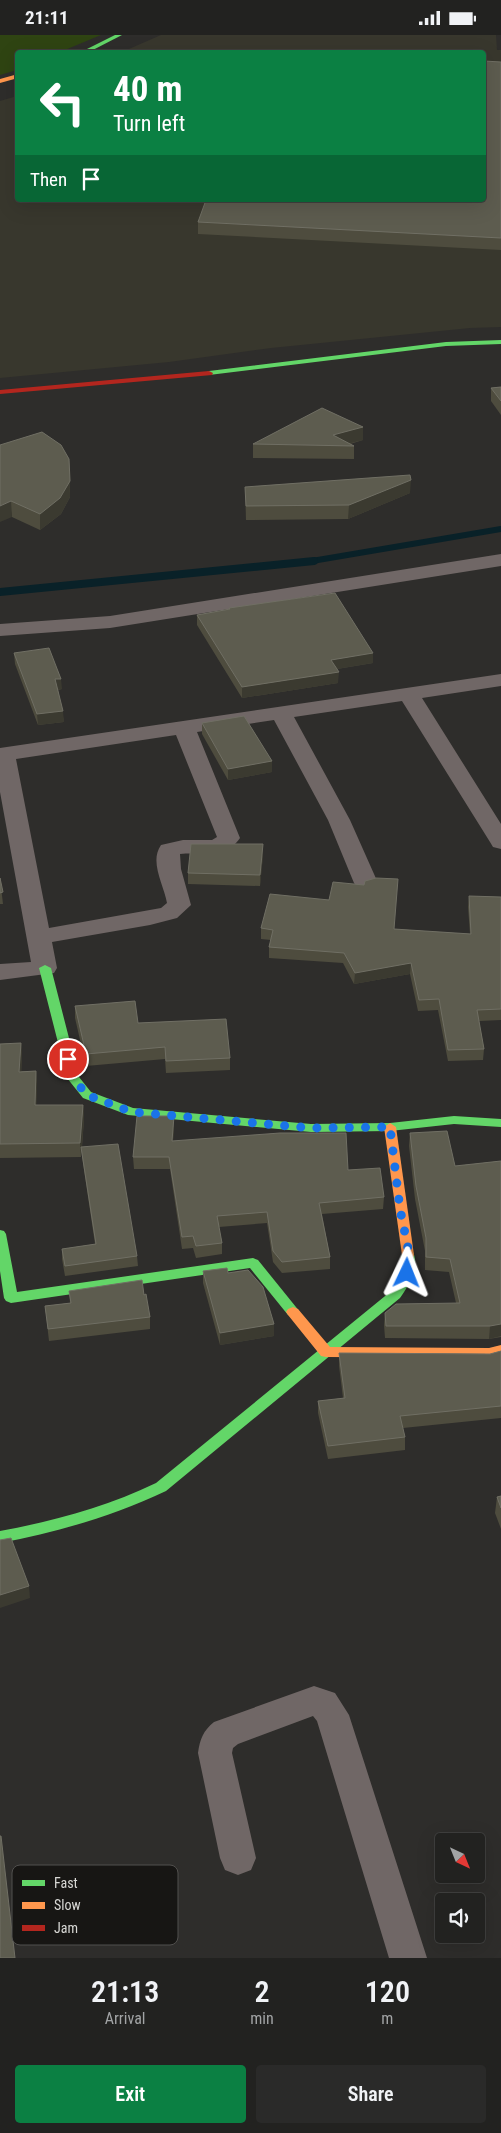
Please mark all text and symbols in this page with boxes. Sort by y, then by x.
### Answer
text: 21:11 [25,6,69,29]
text: 40 m [113,69,182,110]
icon: left [30,70,95,135]
text: Turn left [113,111,185,136]
icon: arrive [77,165,105,193]
text: Then [30,168,67,191]
pin [47,1038,89,1080]
icon: arrive [54,1045,82,1073]
position arrow [380,1246,432,1298]
north arrow [435,1833,485,1883]
map controls [435,1833,485,1943]
legend [12,1865,178,1945]
text: Fast [54,1875,78,1891]
button: sound [435,1893,485,1943]
text: Slow [54,1897,81,1913]
text: Jam [54,1920,78,1936]
text: 21:13 [91,1974,159,2009]
text: 2 [254,1974,270,2009]
text: 120 [365,1974,410,2009]
text: Arrival [105,2009,145,2028]
text: min [250,2009,274,2028]
text: m [381,2009,393,2028]
button: Exit [15,2065,246,2123]
button: Share [256,2065,486,2123]

